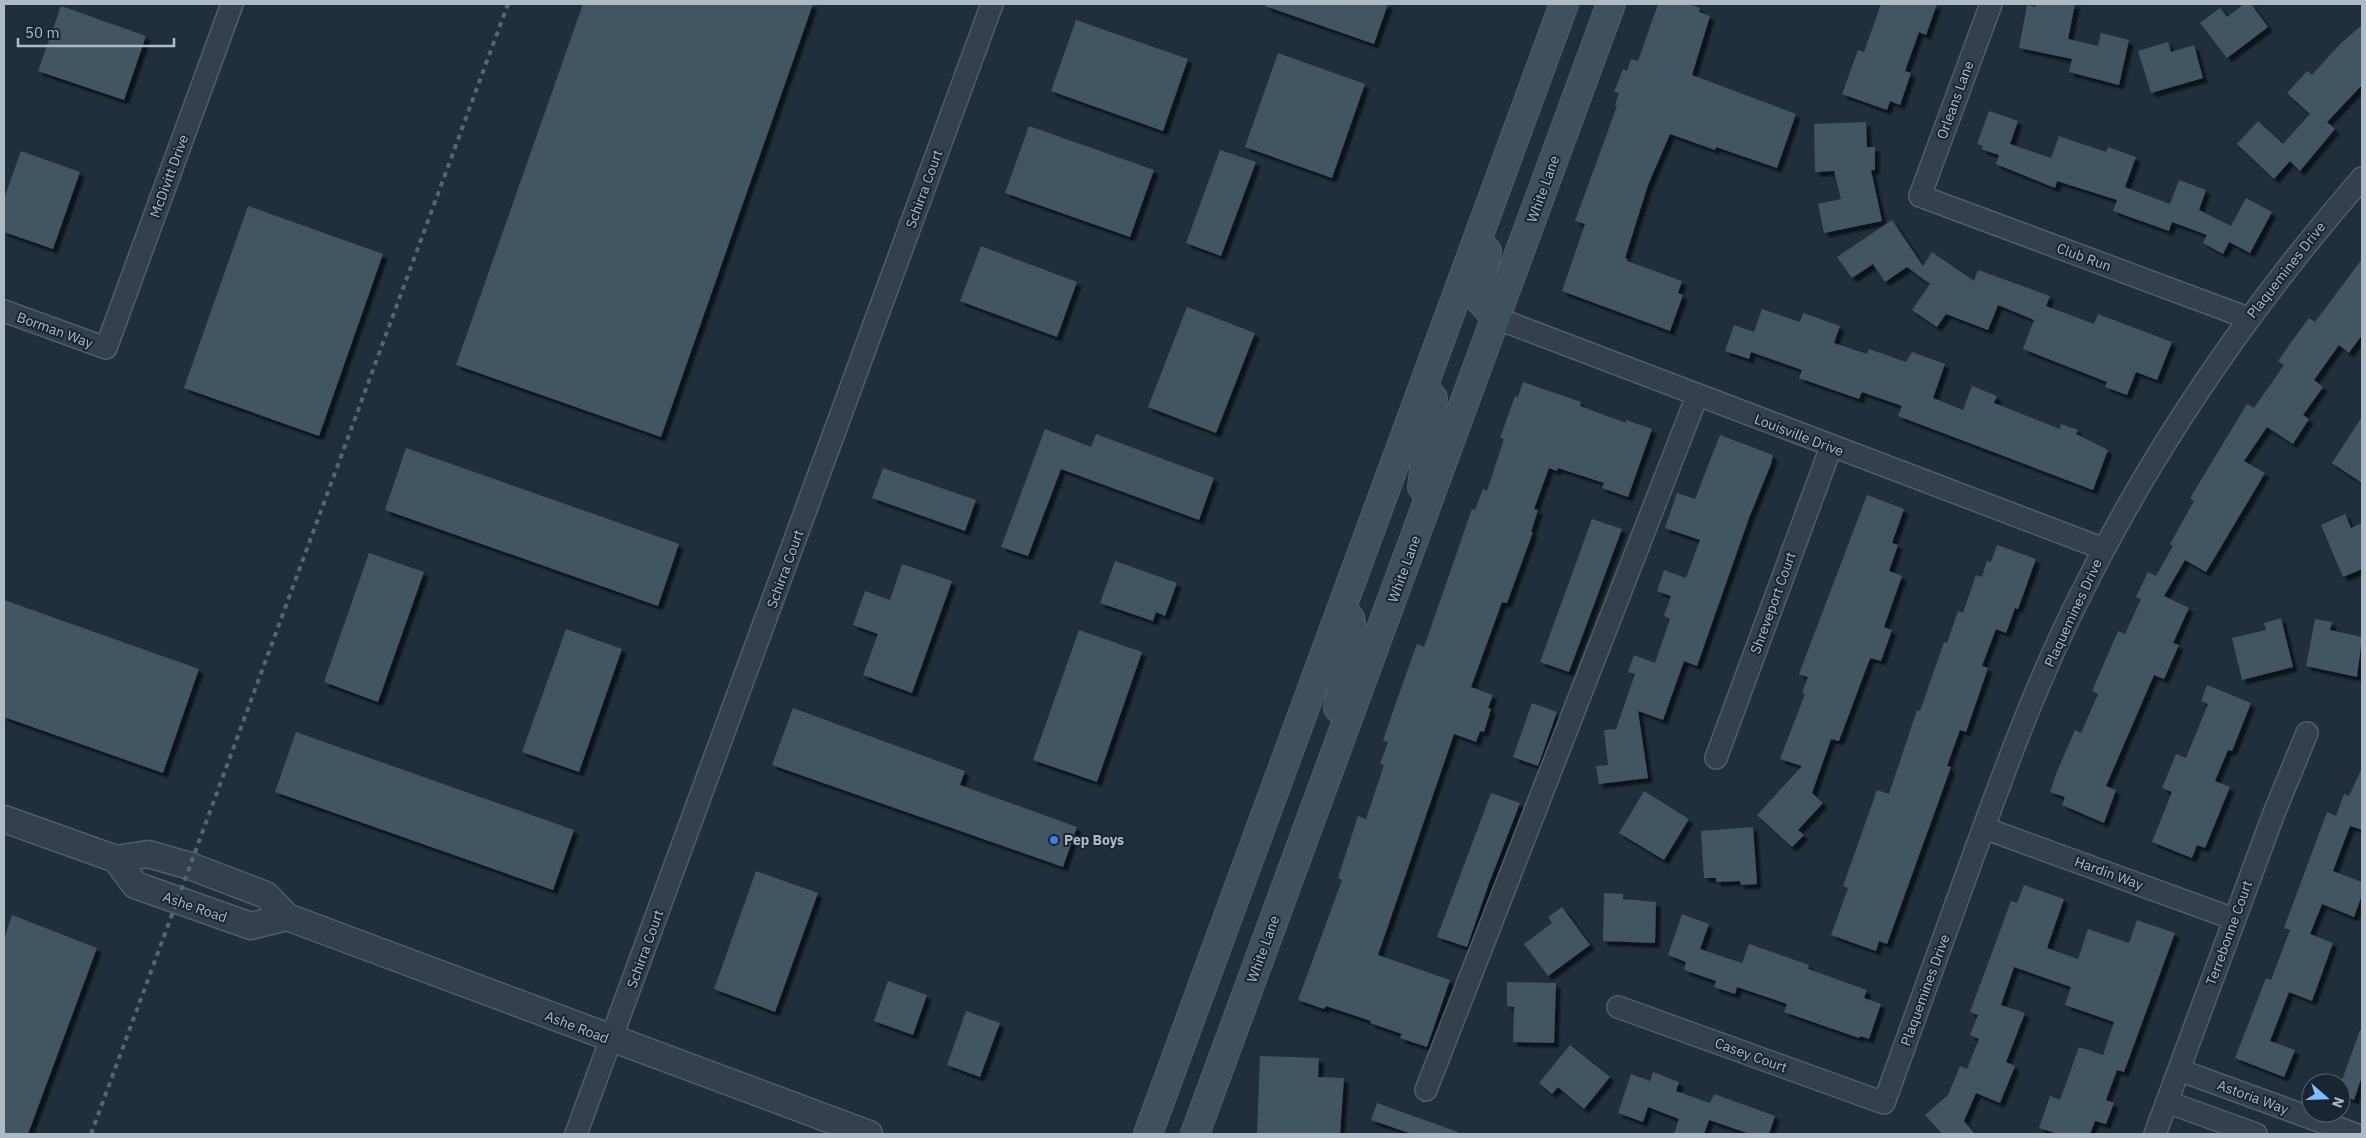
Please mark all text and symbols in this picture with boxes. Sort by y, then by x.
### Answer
scale bar [18,15,174,47]
text: 50 m [25,23,60,42]
street label: Orleans Lane [1932,58,1978,142]
street label: McDivitt Drive [146,132,192,220]
street label: Schirra Court [901,147,947,231]
street label: White Lane [1523,153,1564,225]
street label: Plaquemines Drive [2243,218,2329,322]
street label: Club Run [2054,239,2114,275]
street label: Borman Way [14,308,96,352]
street label: Louisville Drive [1752,410,1846,460]
street label: Schirra Court [762,527,808,611]
street label: White Lane [1384,533,1425,605]
street label: Shreveport Court [1746,549,1800,656]
street label: Plaquemines Drive [2040,556,2106,670]
place label: Pep Boys [1064,831,1124,849]
marker: Pep Boys [1048,834,1060,846]
street label: Hardin Way [2072,852,2146,894]
street label: Terrebonne Court [2202,878,2256,988]
street label: Ashe Road [160,888,230,926]
street label: Schirra Court [622,907,668,991]
street label: White Lane [1243,913,1284,985]
street label: Plaquemines Drive [1896,931,1954,1048]
street label: Ashe Road [543,1007,611,1047]
street label: Casey Court [1712,1034,1790,1076]
north arrow [2301,1073,2351,1123]
street label: Astoria Way [2215,1076,2291,1118]
text: N [2328,1095,2348,1110]

